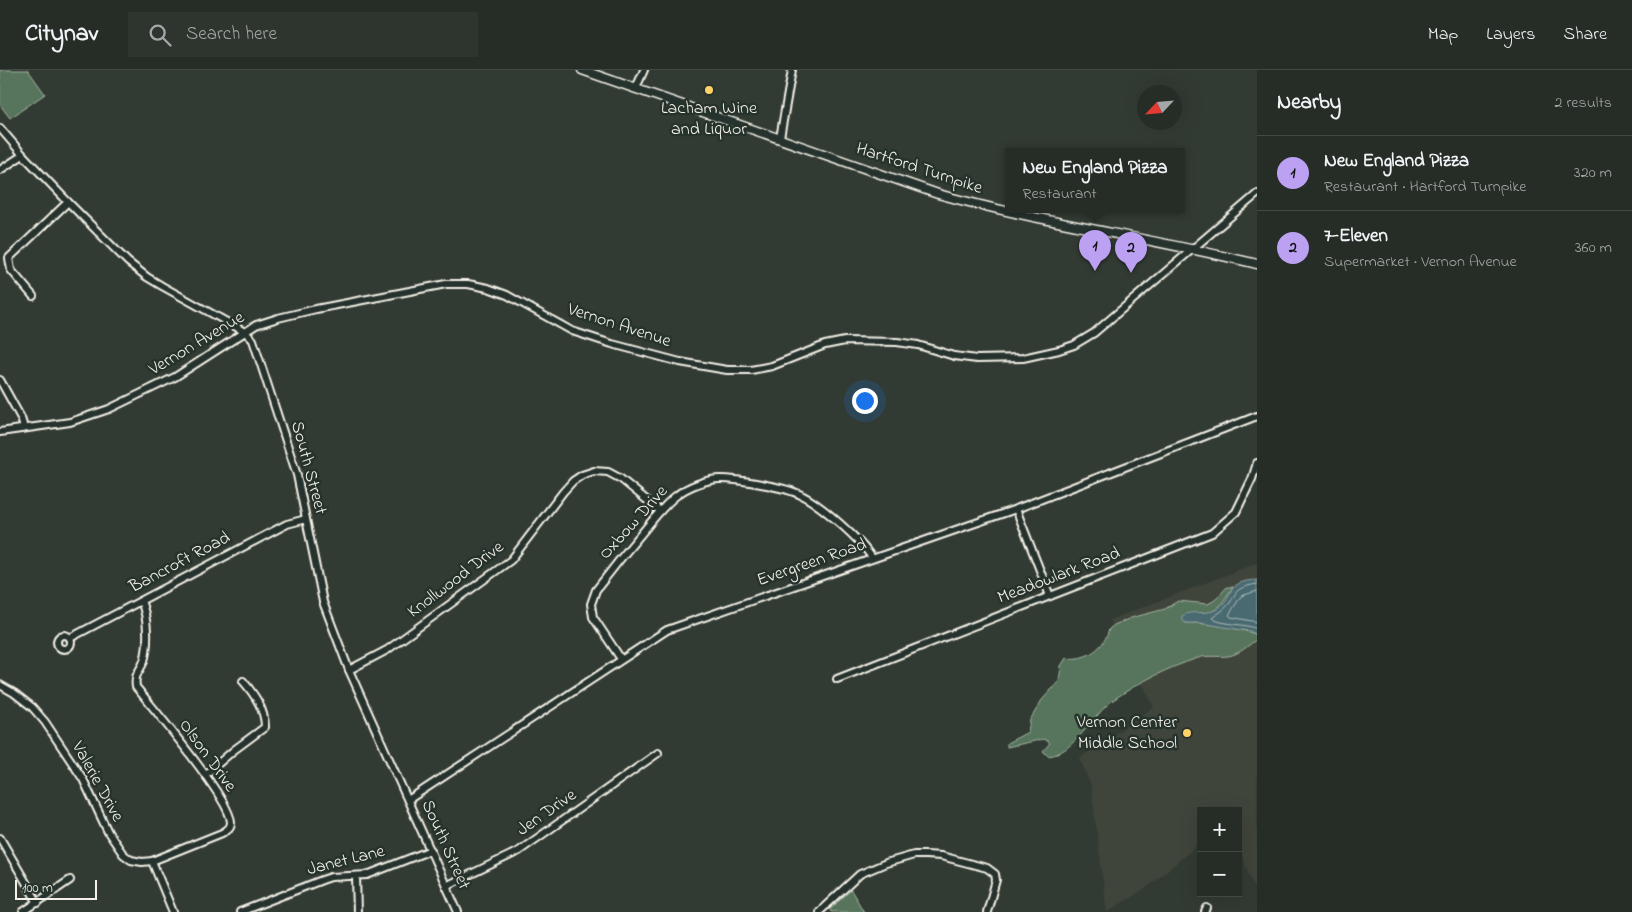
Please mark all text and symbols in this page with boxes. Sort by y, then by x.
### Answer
search box [128,12,478,57]
text: Citynav [25,17,98,52]
icon: search [146,21,174,49]
text: Search here [186,21,277,48]
text: Map [1428,22,1458,48]
text: Layers [1486,22,1536,48]
text: Share [1564,22,1607,48]
marker: Lacham Wine and Liquor [703,84,715,96]
north arrow [1137,85,1182,130]
text: Nearby [1277,88,1341,118]
text: 2 results [1554,91,1612,115]
place label: Lacham Wine and Liquor [661,96,758,143]
street label: Hartford Turnpike [852,136,986,202]
popup [1005,148,1185,213]
text: New England Pizza [1324,148,1469,175]
text: New England Pizza [1023,155,1167,182]
text: 1 [1290,161,1296,185]
text: 320 m [1574,161,1612,185]
text: Restaurant · Hartford Turnpike [1324,175,1526,199]
text: Restaurant [1023,182,1097,206]
text: 7-Eleven [1324,223,1388,250]
pin: 1 [1079,230,1111,271]
pin: 2 [1115,232,1147,273]
text: 2 [1289,236,1297,260]
text: 360 m [1575,236,1612,260]
text: Supermarket · Vernon Avenue [1324,250,1517,274]
street label: Vernon Avenue [563,297,675,355]
street label: Vernon Avenue [143,305,251,383]
your location [852,388,878,414]
street label: South Street [283,418,333,518]
street label: Oxbow Drive [593,479,675,566]
street label: Bancroft Road [124,525,235,601]
street label: Evergreen Road [754,532,871,595]
street label: Knollwood Drive [402,534,510,625]
street label: Meadowlark Road [994,541,1124,611]
place label: Vernon Center Middle School [1076,710,1177,757]
street label: Olson Drive [172,714,243,799]
marker: Vernon Center Middle School [1181,727,1193,739]
street label: Valerie Drive [64,736,130,828]
street label: Jen Drive [512,782,583,843]
street label: South Street [414,796,476,894]
map controls [1197,807,1242,897]
button: + [1197,807,1242,852]
street label: Janet Lane [304,839,389,883]
button: − [1197,852,1242,897]
scale bar [15,877,98,900]
text: 100 m [22,878,53,899]

